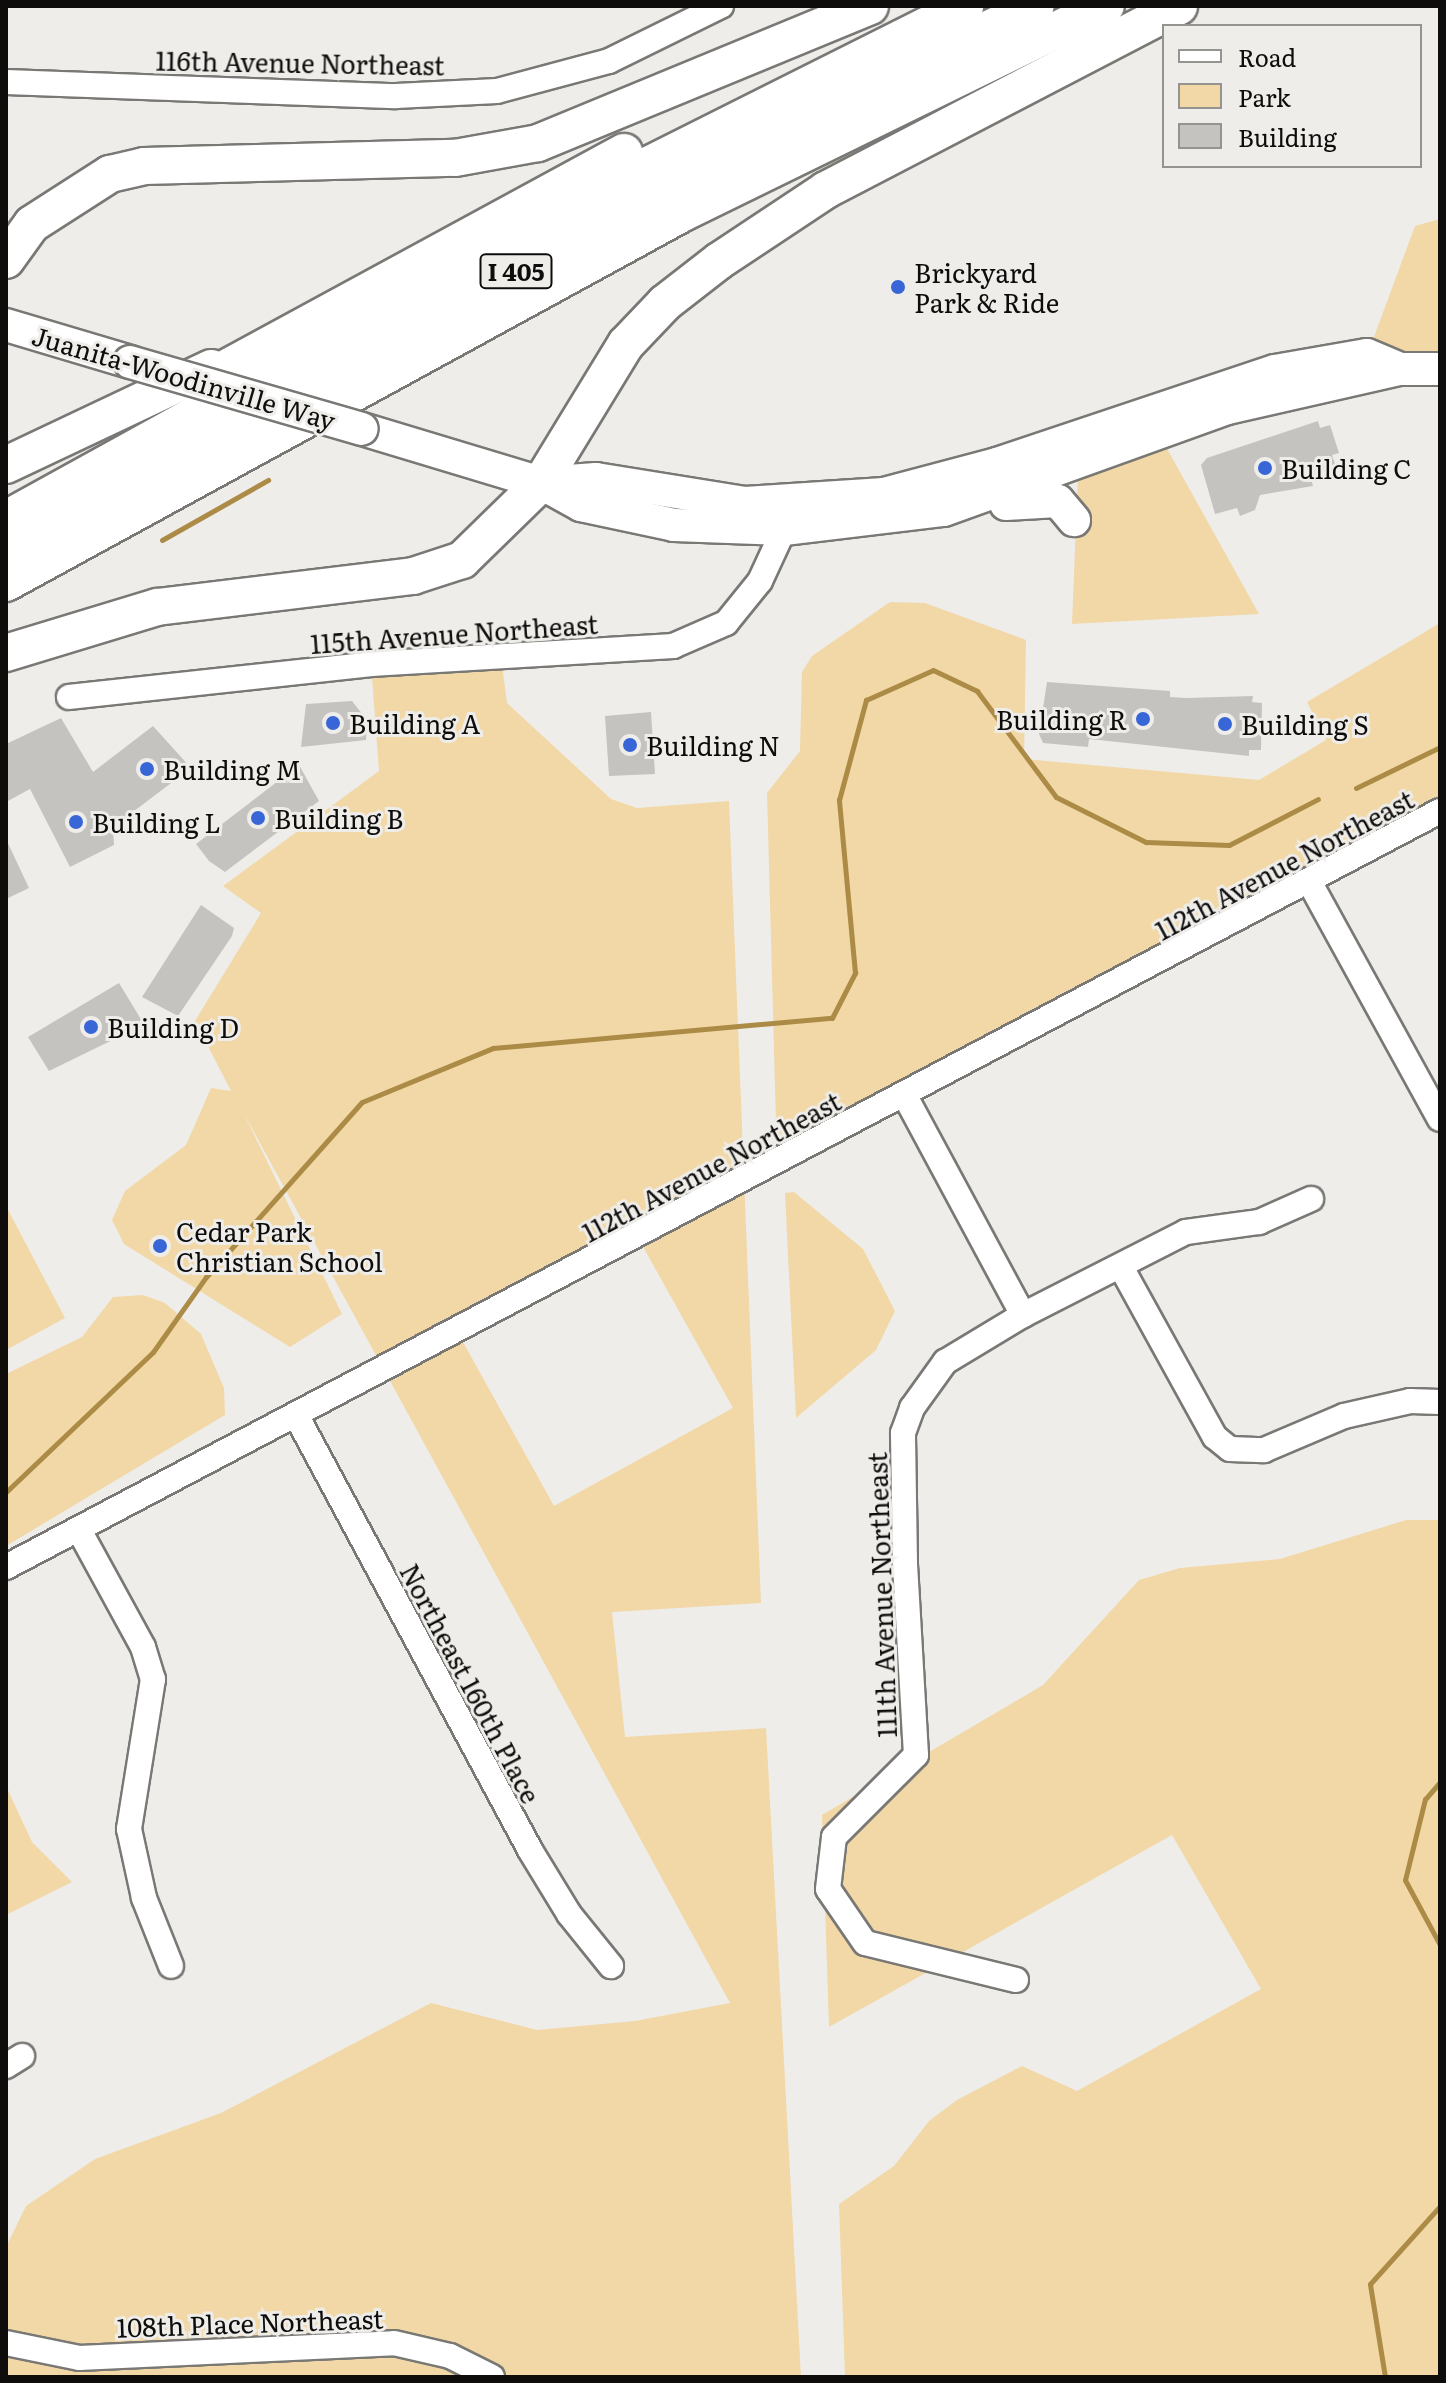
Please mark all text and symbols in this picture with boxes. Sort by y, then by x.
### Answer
legend [1162,24,1422,168]
text: Road [1238,39,1296,74]
street label: 116th Avenue Northeast [155,44,445,80]
text: Park [1238,79,1291,114]
text: Building [1238,119,1337,154]
road number: I 405 [478,251,554,291]
place label: Brickyard Park & Ride [914,256,1059,318]
marker: Brickyard Park & Ride [889,278,907,296]
street label: Juanita-Woodinville Way [29,319,339,435]
place label: Building C [1281,452,1411,484]
marker: Building C [1256,459,1274,477]
street label: 115th Avenue Northeast [309,607,599,659]
place label: Building R [996,703,1127,735]
place label: Building A [349,707,480,739]
place label: Building S [1241,708,1369,740]
marker: Building R [1134,710,1152,728]
marker: Building A [324,714,342,732]
marker: Building S [1216,715,1234,733]
place label: Building N [646,729,780,761]
marker: Building N [621,736,639,754]
place label: Building M [163,753,301,785]
marker: Building M [138,760,156,778]
street label: 112th Avenue Northeast [1149,783,1419,945]
place label: Building B [274,802,403,834]
place label: Building L [92,806,221,838]
marker: Building B [249,809,267,827]
marker: Building L [67,813,85,831]
place label: Building D [107,1011,239,1043]
marker: Building D [82,1018,100,1036]
street label: 112th Avenue Northeast [576,1085,846,1247]
place label: Cedar Park Christian School [176,1215,383,1276]
marker: Cedar Park Christian School [151,1237,169,1255]
street label: 111th Avenue Northeast [860,1452,902,1738]
street label: Northeast 160th Place [395,1558,547,1808]
street label: 108th Place Northeast [116,2302,384,2342]

